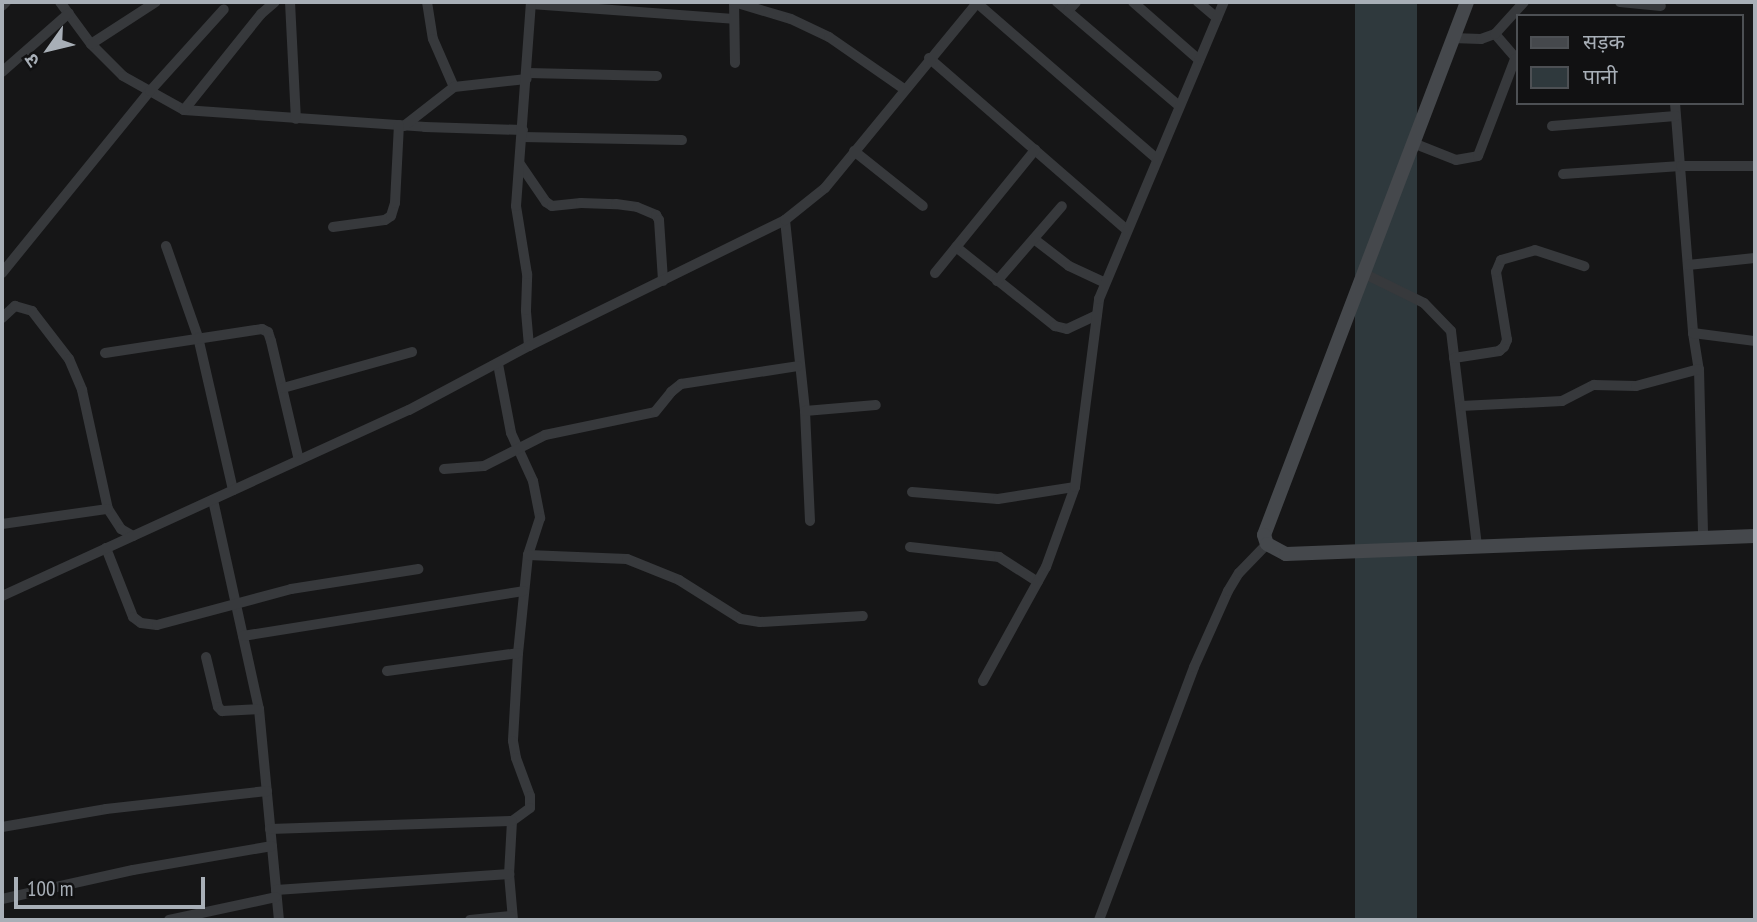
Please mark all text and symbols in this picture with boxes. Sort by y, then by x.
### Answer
north arrow [14,14,84,84]
legend [1516,14,1743,105]
text: सड़क [1583,28,1625,55]
text: उ [19,49,45,72]
text: पानी [1583,63,1617,90]
scale bar [18,862,208,906]
text: 100 m [27,875,73,902]

